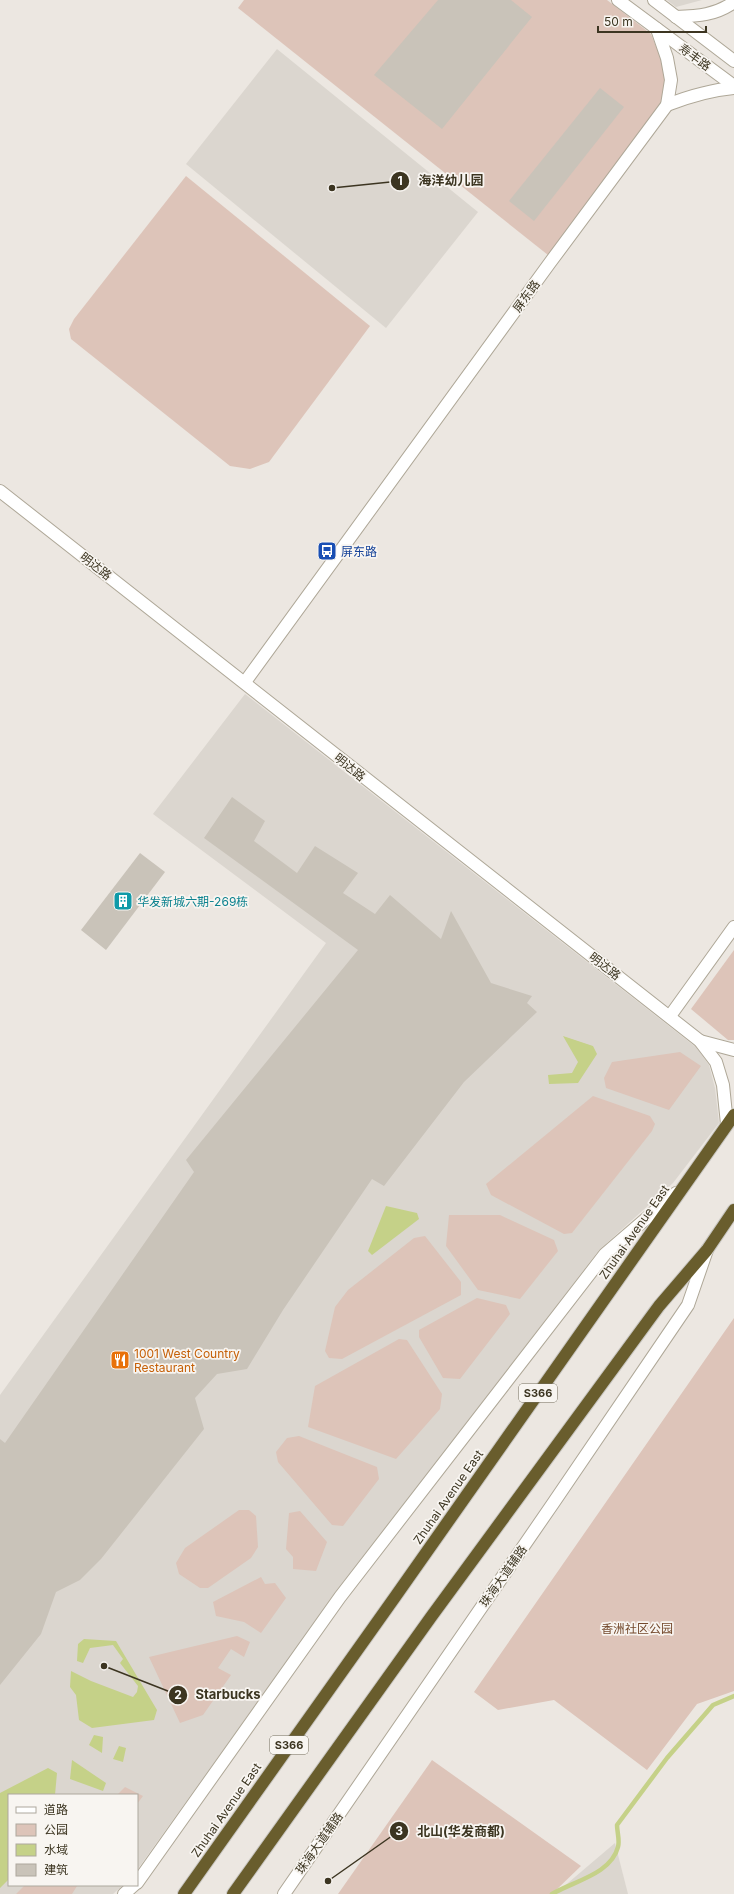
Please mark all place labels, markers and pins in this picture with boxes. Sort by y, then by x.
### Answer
callout: 海洋幼儿园 [390,168,491,193]
bus stop icon: 屏东路 [316,540,338,562]
place label: 屏东路 [341,544,377,559]
building icon: 华发新城六期-269栋 [112,890,134,912]
place label: 华发新城六期-269栋 [137,894,248,909]
place label: 1001 West Country Restaurant [134,1346,240,1375]
restaurant icon: 1001 West Country Restaurant [109,1349,131,1371]
callout: Starbucks [168,1682,269,1707]
callout: 北山(华发商都) [389,1818,513,1843]

